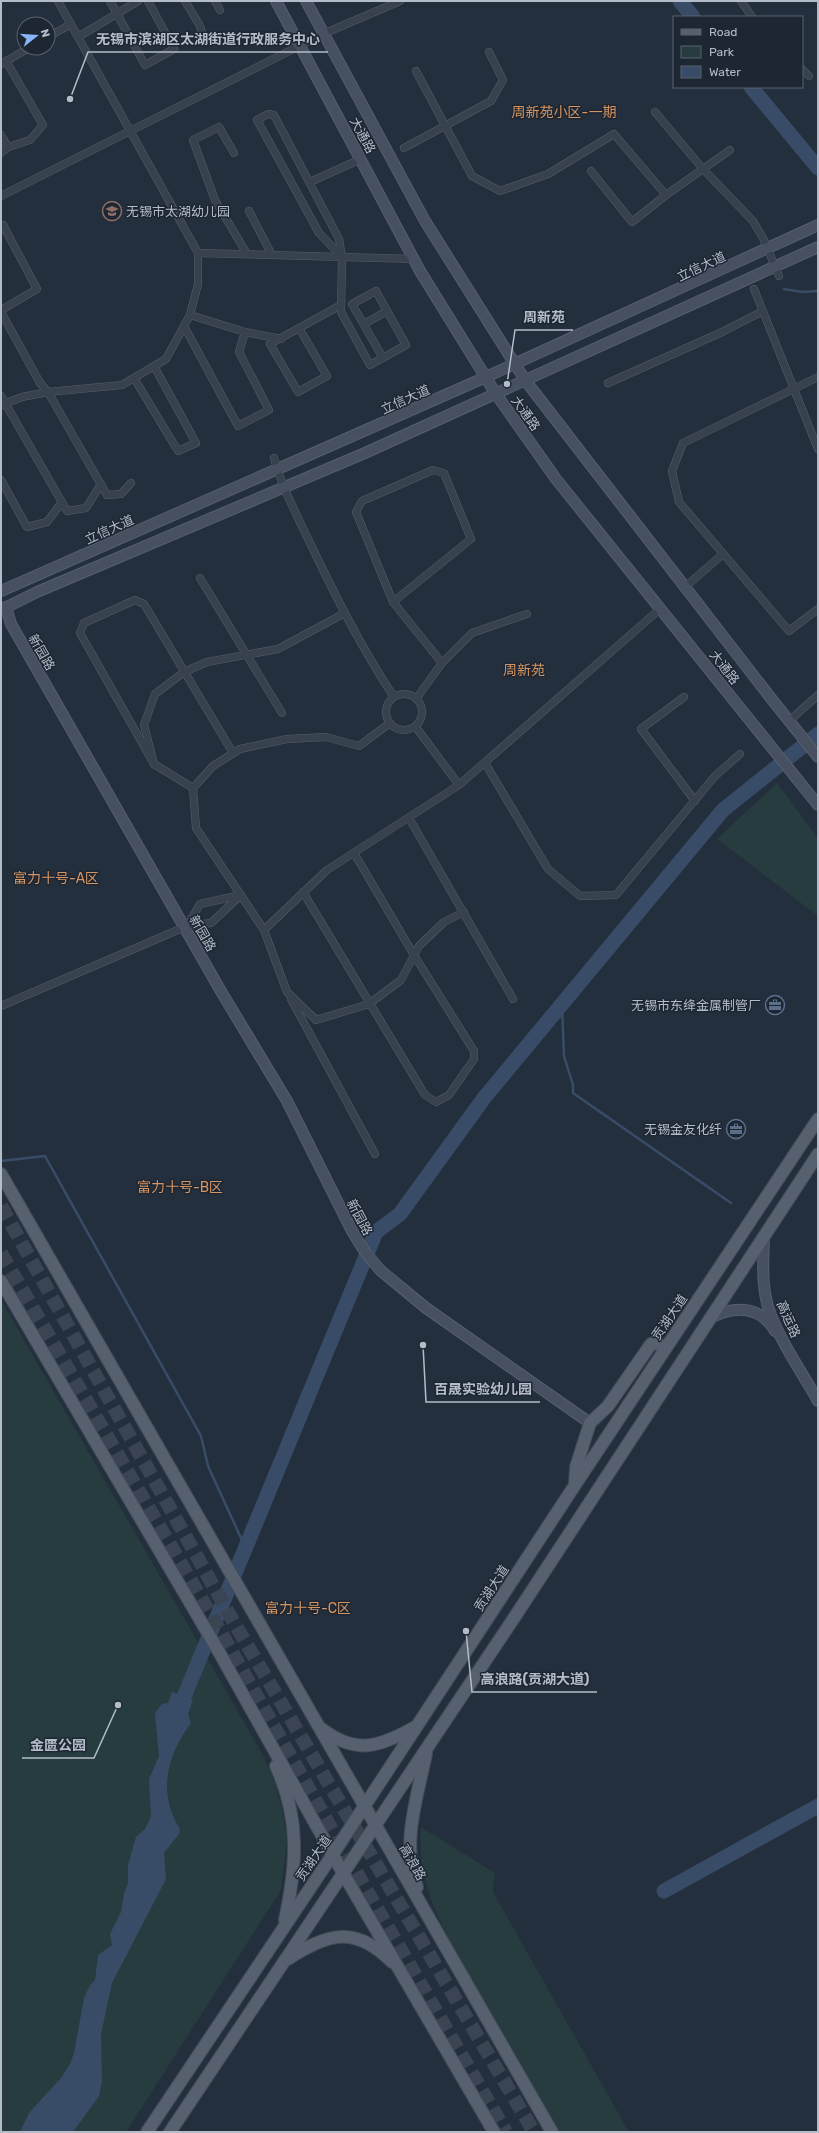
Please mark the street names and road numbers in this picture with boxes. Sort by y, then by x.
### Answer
street label: 大通路 [347,114,378,156]
street label: 立信大道 [674,249,728,284]
street label: 立信大道 [378,382,432,417]
street label: 大通路 [508,393,543,434]
street label: 立信大道 [82,512,136,547]
street label: 新园路 [25,632,58,673]
street label: 大通路 [707,647,743,687]
street label: 新园路 [186,913,219,954]
street label: 新园路 [344,1196,375,1238]
street label: 贡湖大道 [649,1292,690,1343]
street label: 高运路 [774,1298,803,1340]
street label: 贡湖大道 [471,1562,512,1614]
street label: 贡湖大道 [293,1833,334,1884]
street label: 高浪路 [396,1842,429,1883]

